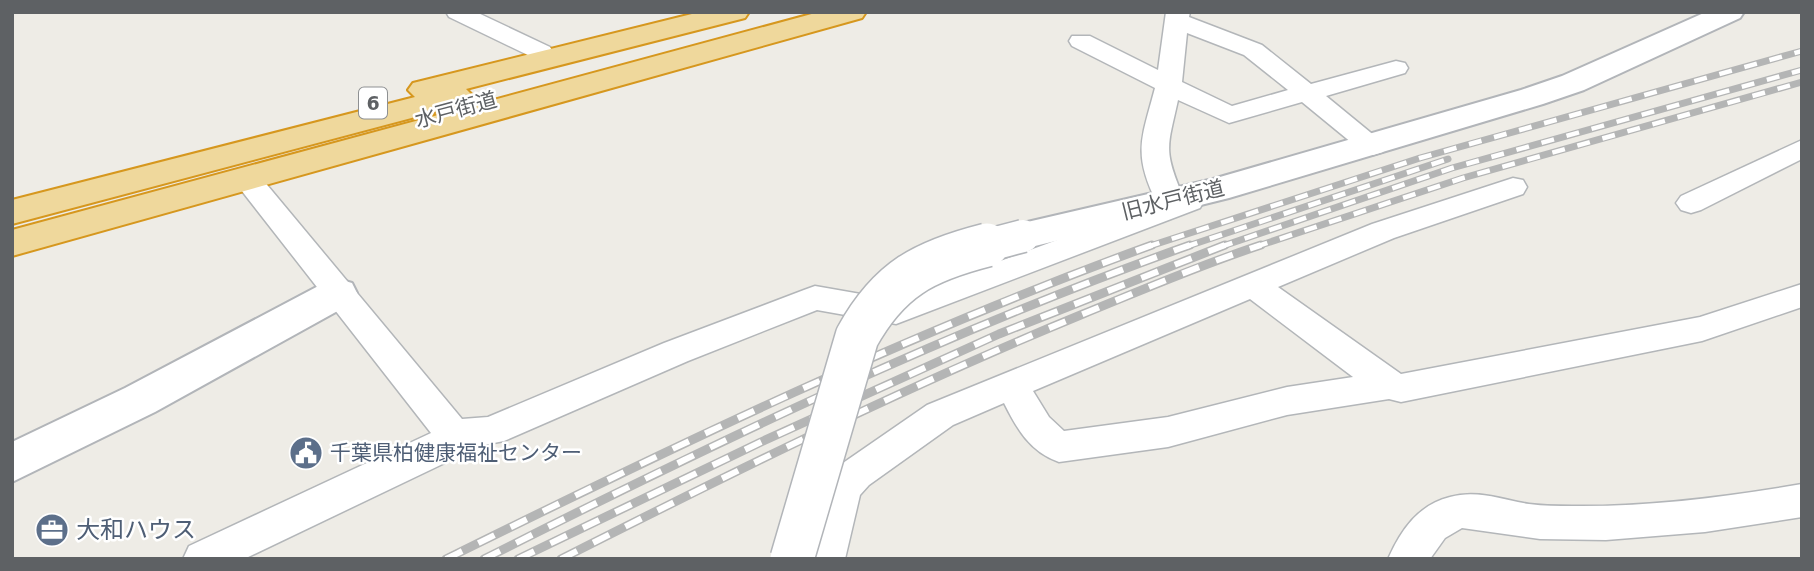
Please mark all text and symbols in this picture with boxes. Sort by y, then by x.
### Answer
road number: 6 [359,88,387,118]
street label: 水戸街道 [412,88,500,132]
street label: 旧水戸街道 [1119,176,1227,224]
public building icon: 千葉県柏健康福祉センター [287,434,325,472]
place label: 千葉県柏健康福祉センター [330,441,582,465]
office icon: 大和ハウス [33,511,71,549]
place label: 大和ハウス [76,516,196,544]

